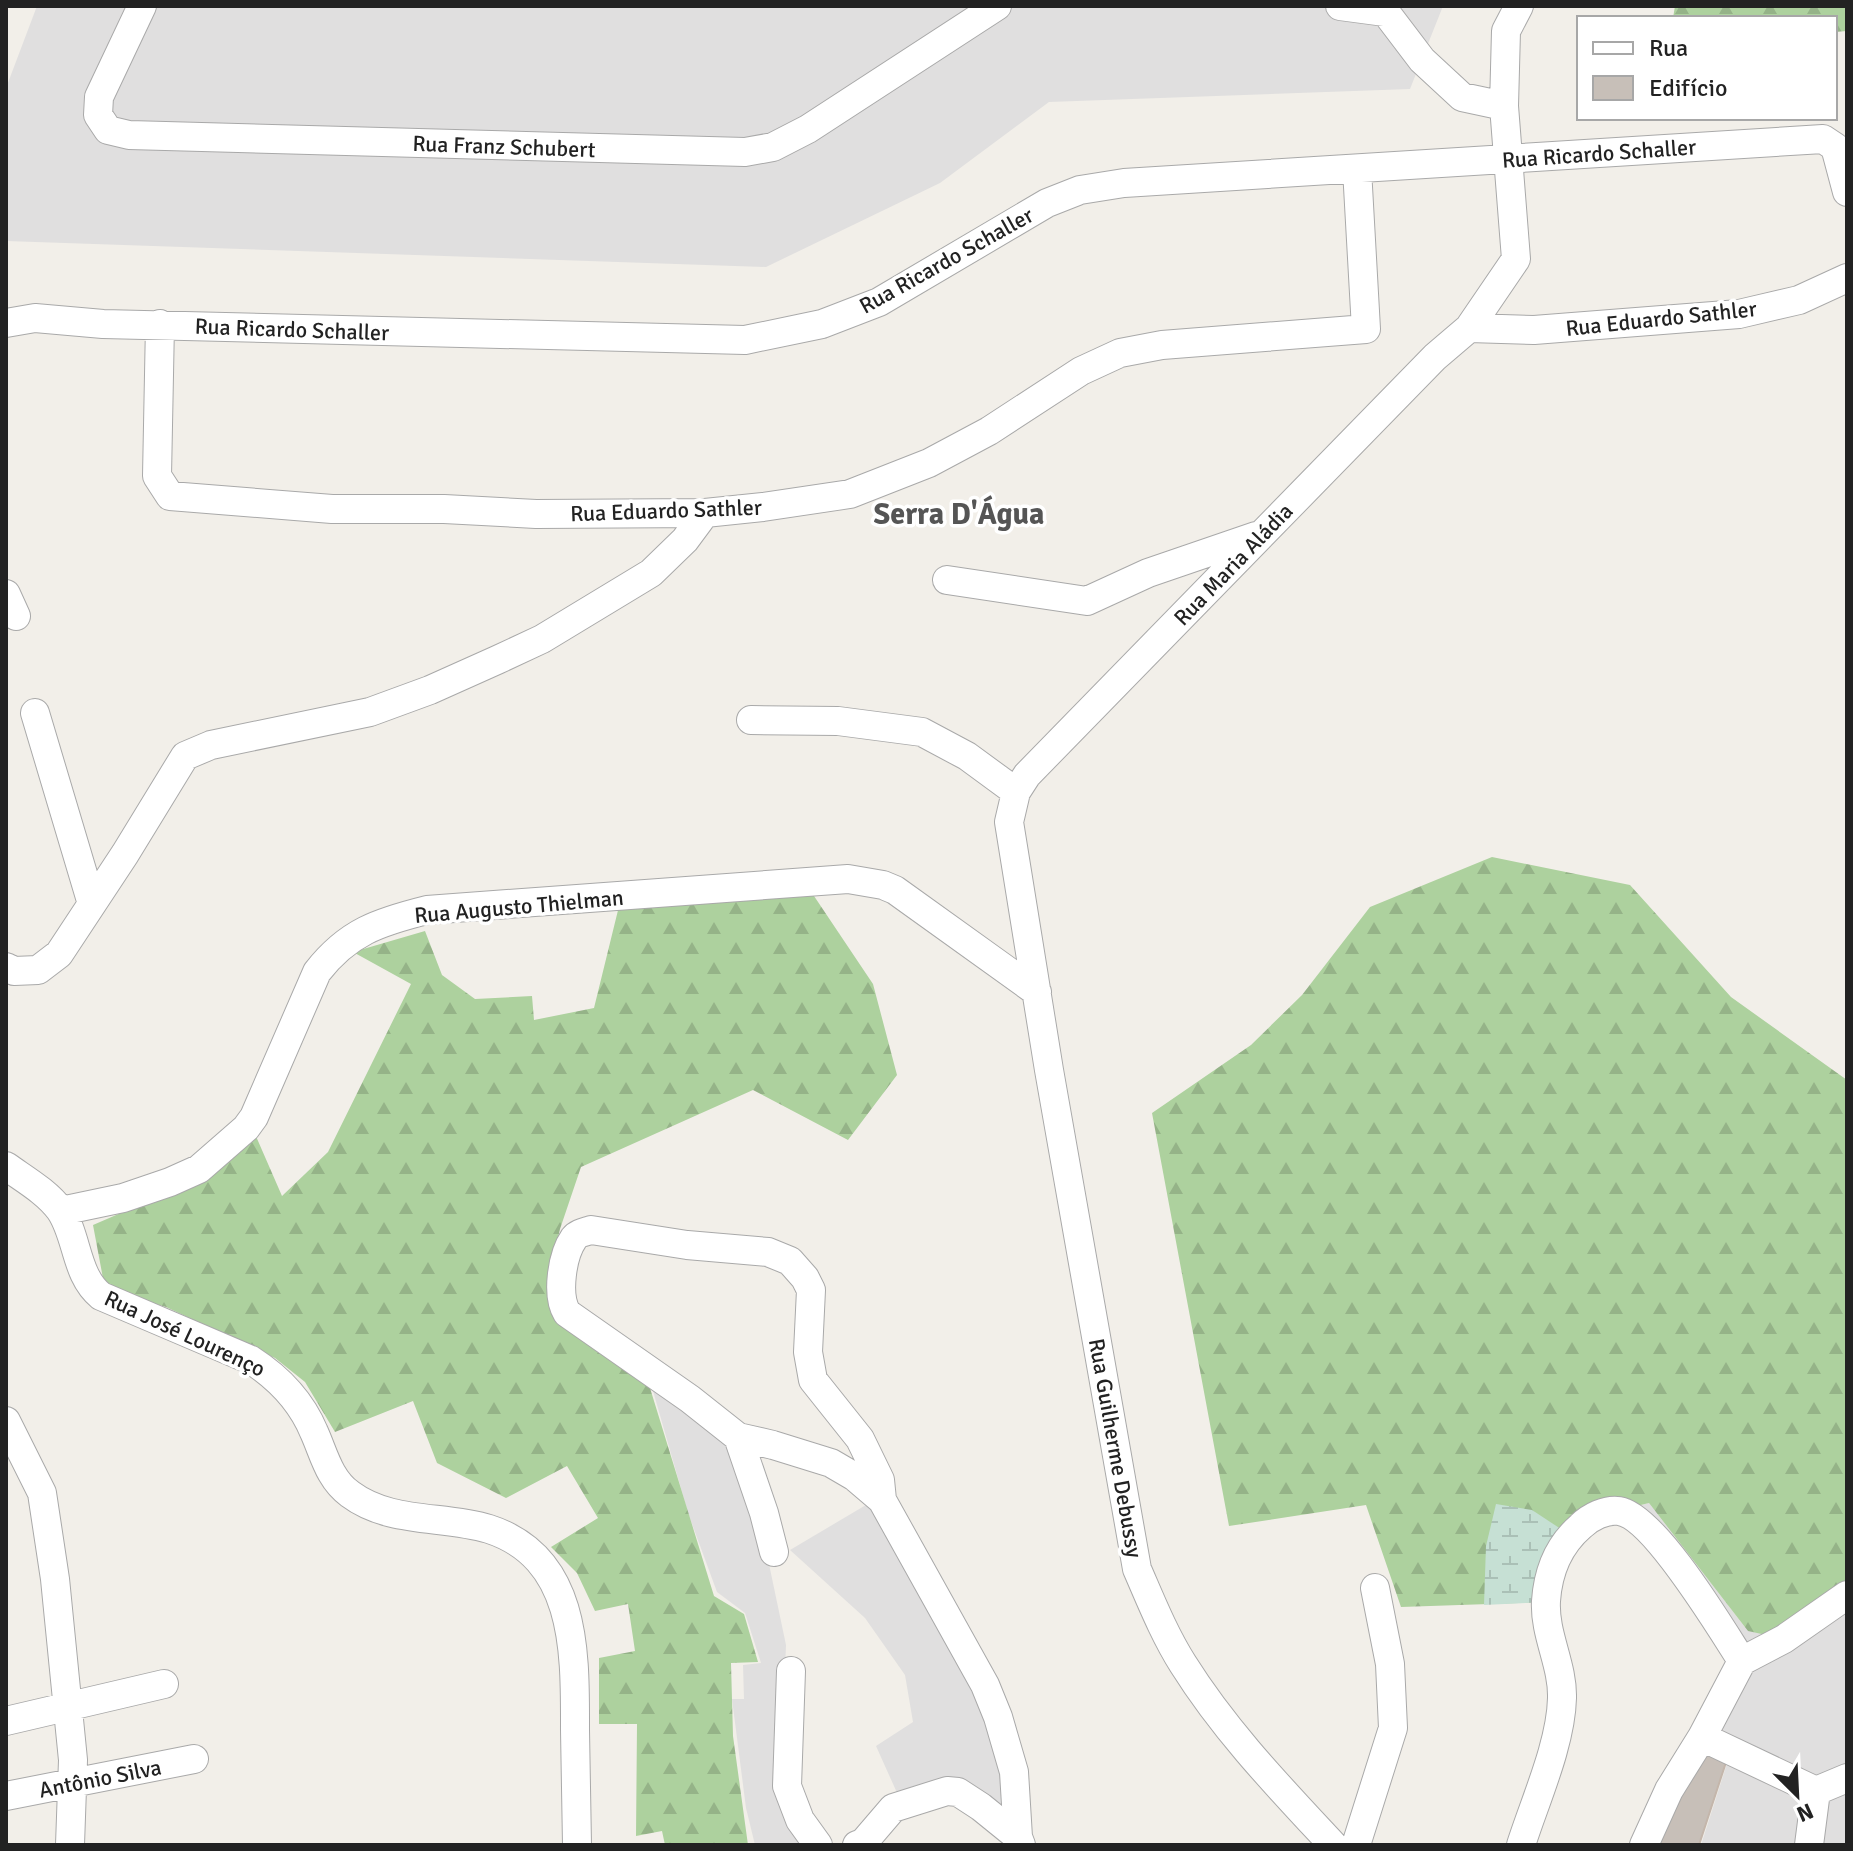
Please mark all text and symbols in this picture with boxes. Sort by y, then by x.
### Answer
legend [1577,16,1837,120]
text: Rua [1649,33,1688,63]
text: Edifício [1649,73,1727,103]
street label: Rua Franz Schubert [412,130,596,163]
street label: Rua Ricardo Schaller [1501,133,1697,174]
street label: Rua Ricardo Schaller [855,201,1038,319]
street label: Rua Eduardo Sathler [1564,295,1758,342]
street label: Rua Ricardo Schaller [194,313,390,346]
street label: Rua Eduardo Sathler [570,494,762,527]
district label: Serra D'Água [874,495,1044,533]
street label: Rua Maria Aládia [1168,498,1299,631]
street label: Rua Augusto Thielman [413,884,625,929]
street label: Rua José Lourenço [100,1284,269,1383]
street label: Rua Guilherme Debussy [1083,1336,1148,1561]
street label: Antônio Silva [37,1753,164,1804]
north arrow [1757,1755,1837,1835]
text: N [1792,1797,1817,1828]

